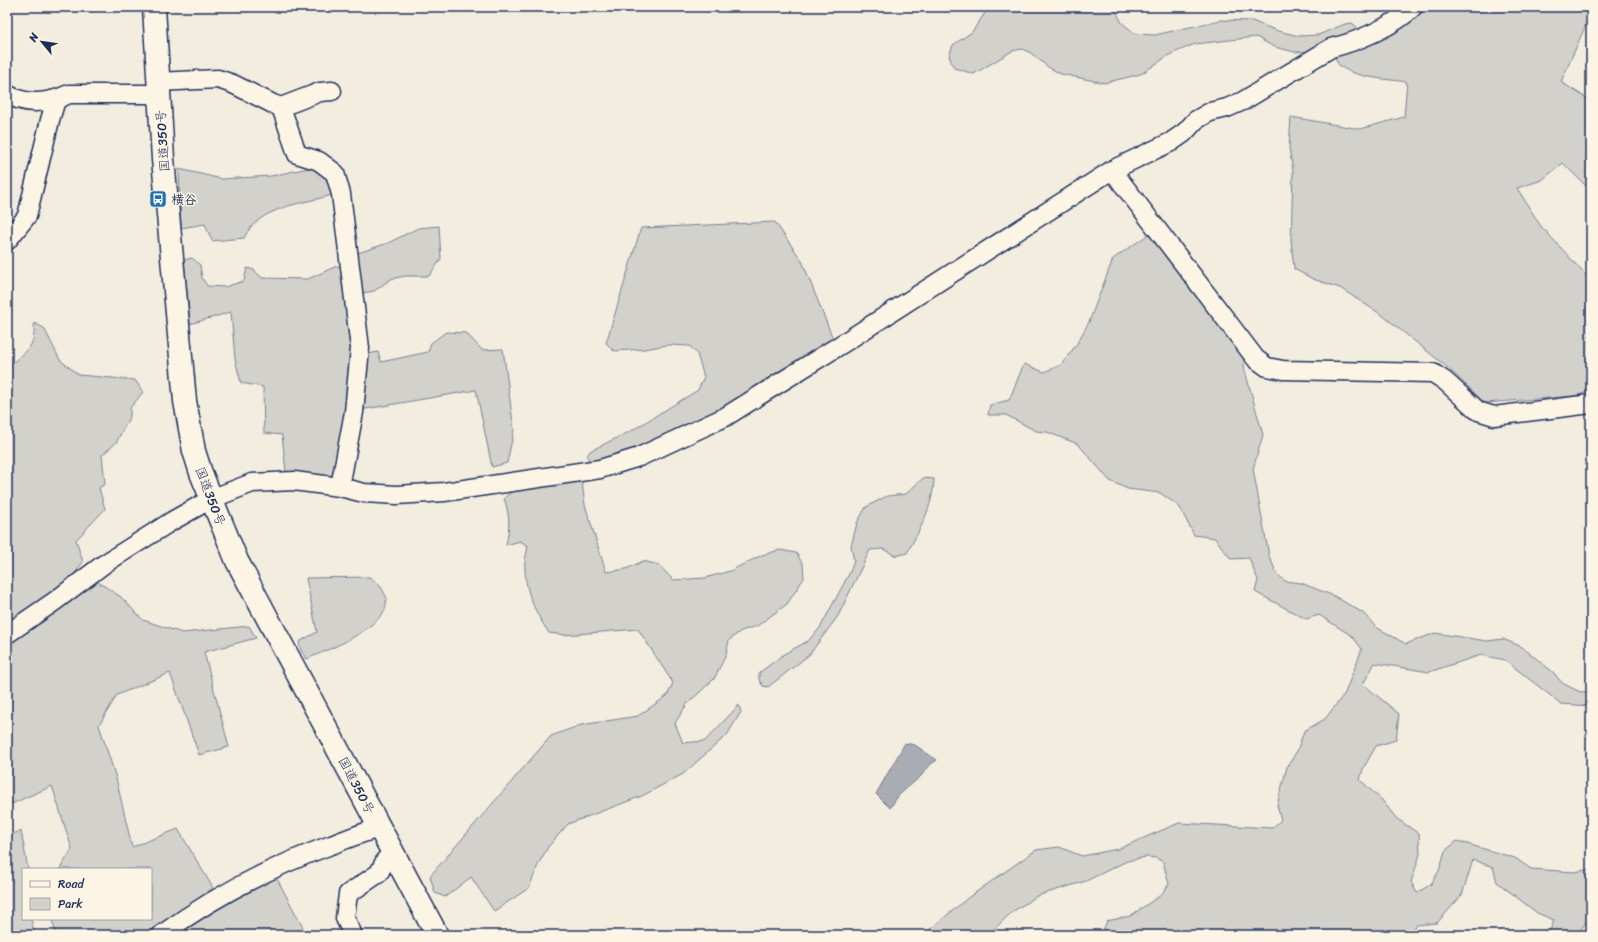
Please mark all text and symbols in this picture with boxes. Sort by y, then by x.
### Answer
north arrow [22,22,62,62]
text: N [23,29,44,46]
street label: 国道350号 [149,109,176,173]
place label: 横谷 [171,188,197,211]
bus stop icon: 横谷 [148,189,168,209]
street label: 国道350号 [189,463,232,529]
street label: 国道350号 [332,752,381,818]
legend [22,868,152,920]
text: Road [58,873,85,895]
text: Park [58,893,83,915]

